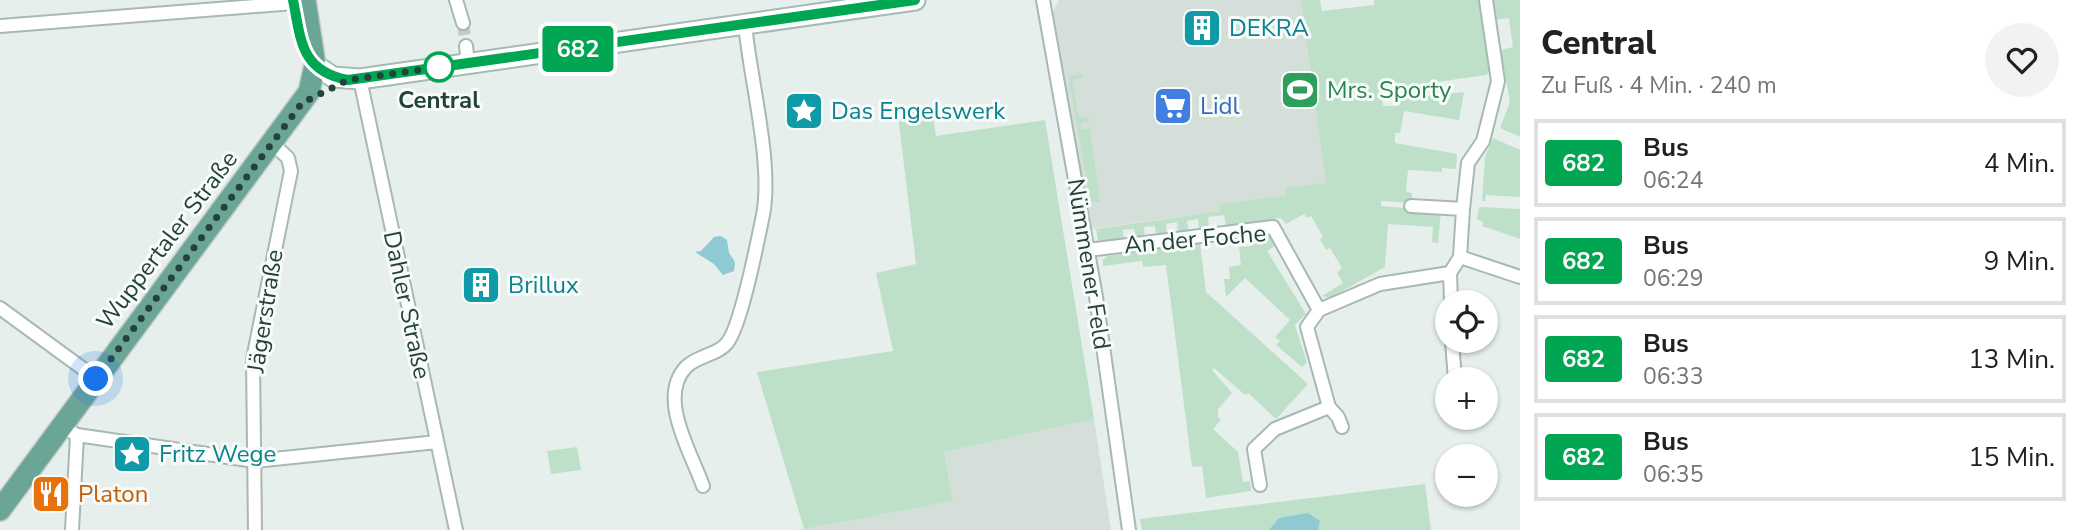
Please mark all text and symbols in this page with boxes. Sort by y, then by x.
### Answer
building icon: DEKRA [1181,7,1223,49]
place label: DEKRA [1229,12,1310,44]
text: Central [1541,21,1656,66]
button: heart [1985,23,2059,97]
line badge: 682 [538,26,618,72]
text: 682 [556,33,600,65]
marker: Central [424,52,454,82]
sports icon: Mrs. Sporty [1279,69,1321,111]
text: Zu Fuß · 4 Min. · 240 m [1541,70,1777,101]
place label: Mrs. Sporty [1327,74,1452,106]
place label: Central [398,84,480,116]
supermarket icon: Lidl [1152,85,1194,127]
place icon: Das Engelswerk [783,90,825,132]
place label: Lidl [1200,90,1240,122]
place label: Das Engelswerk [831,95,1006,127]
text: Bus [1643,130,1689,165]
street label: Wuppertaler Straße [89,144,245,336]
text: 4 Min. [1984,146,2055,181]
text: 682 [1562,147,1605,179]
text: 06:24 [1643,165,1703,196]
street label: Nümmener Feld [1060,176,1118,352]
street label: An der Foche [1123,217,1267,261]
street label: Dahler Straße [376,228,438,382]
text: Bus [1643,228,1689,263]
text: 9 Min. [1984,244,2055,279]
text: 682 [1562,245,1605,277]
street label: Jägerstraße [239,247,291,376]
text: 06:29 [1643,263,1703,294]
building icon: Brillux [460,264,502,306]
place label: Brillux [508,269,579,301]
map controls [1435,290,1498,507]
button: locate [1435,290,1498,353]
text: Bus [1643,326,1689,361]
text: 13 Min. [1968,342,2055,377]
text: 682 [1562,343,1605,375]
your location [78,361,113,396]
text: 06:33 [1643,361,1703,392]
button: + [1435,367,1498,430]
text: Bus [1643,424,1689,459]
place icon: Fritz Wege [111,433,153,475]
place label: Fritz Wege [159,438,276,470]
text: 15 Min. [1968,440,2055,475]
text: 682 [1562,441,1605,473]
button: − [1435,444,1498,507]
text: 06:35 [1643,459,1703,490]
restaurant icon: Platon [30,473,72,515]
place label: Platon [78,478,148,510]

